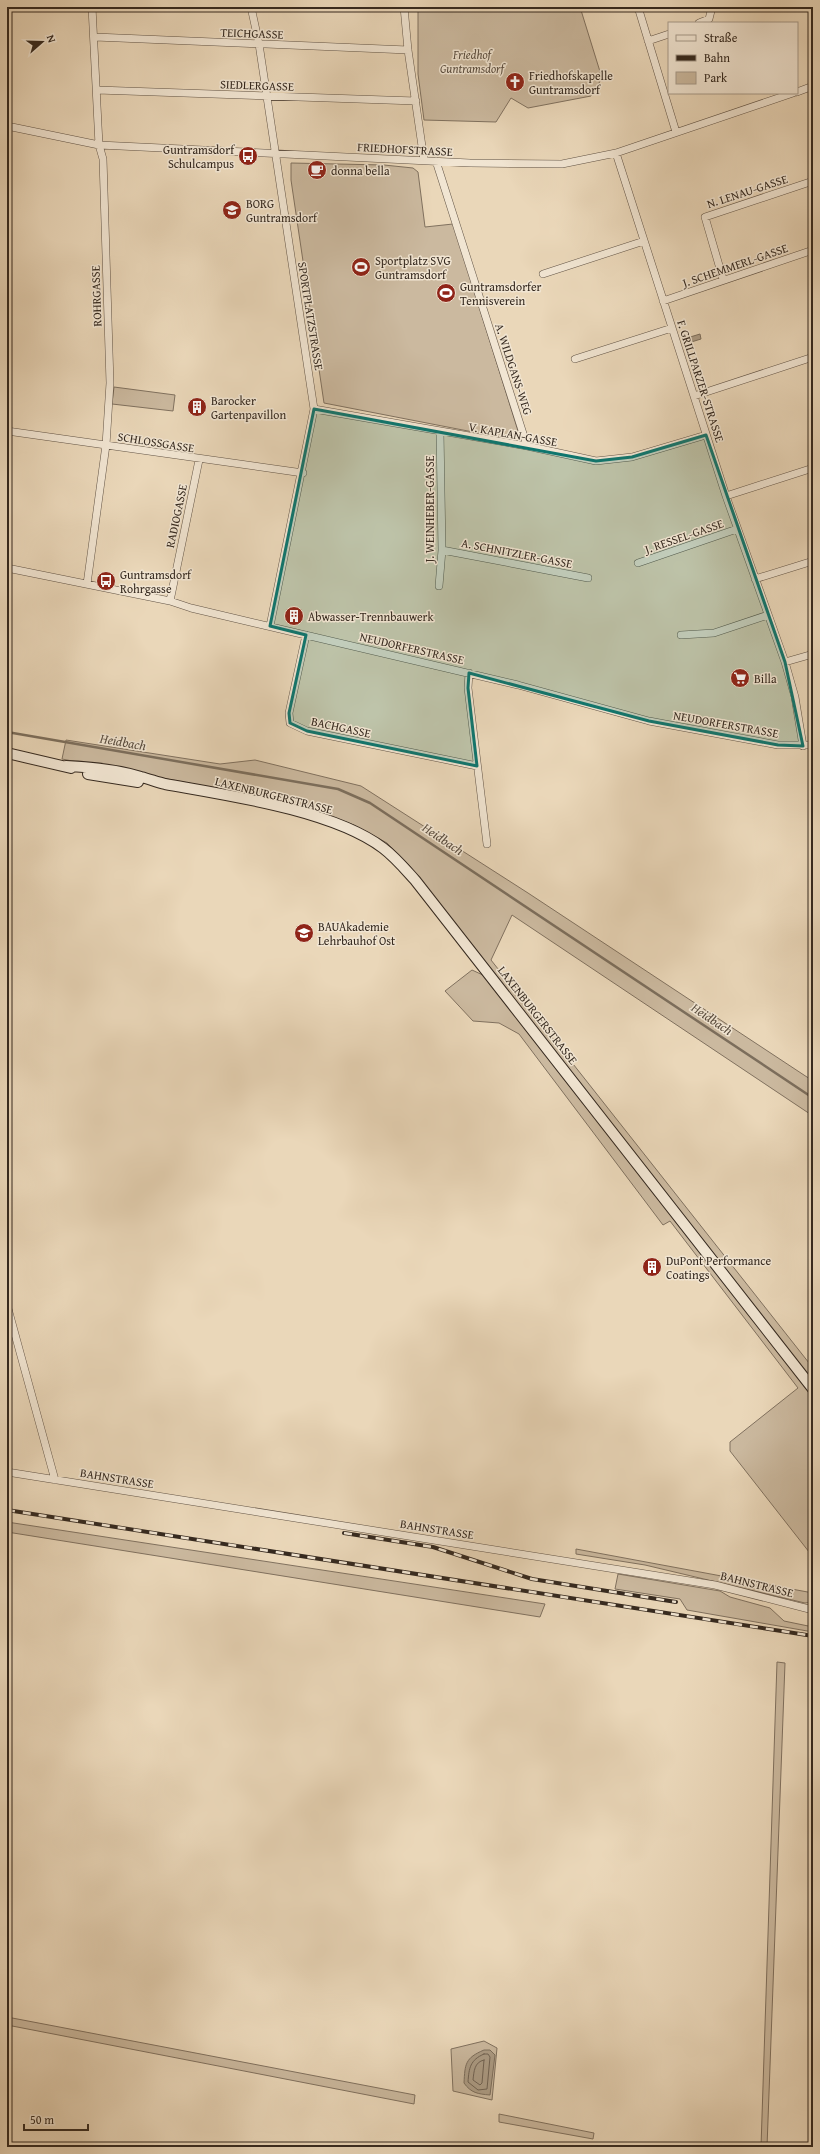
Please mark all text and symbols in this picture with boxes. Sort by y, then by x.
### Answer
north arrow [22,22,62,62]
legend [668,22,798,94]
street label: TEICHGASSE [220,23,284,43]
text: Straße [704,29,738,46]
text: N [43,32,60,45]
park label: Friedhof Guntramsdorf [440,46,507,77]
text: Bahn [704,49,730,66]
place label: Friedhofskapelle Guntramsdorf [529,67,613,98]
text: Park [704,69,728,86]
church icon: Friedhofskapelle Guntramsdorf [504,71,526,93]
street label: SIEDLERGASSE [220,75,294,95]
street label: FRIEDHOFSTRASSE [357,138,453,160]
place label: Guntramsdorf Schulcampus [163,141,235,172]
bus stop icon: Guntramsdorf Schulcampus [237,145,259,167]
cafe icon: donna bella [306,159,328,181]
place label: donna bella [331,162,390,179]
street label: N. LENAU-GASSE [704,170,790,212]
place label: BORG Guntramsdorf [246,195,318,226]
school or university icon: BORG Guntramsdorf [221,199,243,221]
street label: J. SCHEMMERL-GASSE [678,239,790,292]
place label: Sportplatz SVG Guntramsdorf [375,252,451,283]
sports icon: Sportplatz SVG Guntramsdorf [350,256,372,278]
street label: SPORTPLATZSTRASSE [294,261,328,371]
street label: ROHRGASSE [86,265,106,327]
place label: Guntramsdorfer Tennisverein [460,278,542,309]
sports icon: Guntramsdorfer Tennisverein [435,282,457,304]
street label: F. GRILLPARZER-STRASSE [673,318,729,444]
street label: A. WILDGANS-WEG [491,321,537,417]
place label: Barocker Gartenpavillon [211,392,286,423]
building icon: Barocker Gartenpavillon [186,396,208,418]
street label: V. KAPLAN-GASSE [467,418,559,450]
street label: SCHLOSSGASSE [116,428,196,456]
street label: J. WEINHEBER-GASSE [421,455,438,565]
street label: RADIOGASSE [161,483,191,549]
street label: J. RESSEL-GASSE [640,515,726,558]
street label: A. SCHNITZLER-GASSE [460,534,574,572]
place label: Guntramsdorf Rohrgasse [120,566,192,597]
bus stop icon: Guntramsdorf Rohrgasse [95,570,117,592]
building icon: Abwasser-Trennbauwerk [283,605,305,627]
place label: Abwasser-Trennbauwerk [308,608,435,625]
street label: NEUDORFERSTRASSE [358,628,466,668]
supermarket icon: Billa [729,667,751,689]
place label: Billa [754,670,777,687]
street label: NEUDORFERSTRASSE [672,706,780,742]
street label: BACHGASSE [310,712,372,742]
water label: Heidbach [97,728,148,755]
street label: LAXENBURGERSTRASSE [213,772,335,818]
water label: Heidbach [418,818,468,860]
place label: BAUAkademie Lehrbauhof Ost [318,918,396,949]
school or university icon: BAUAkademie Lehrbauhof Ost [293,922,315,944]
street label: LAXENBURGERSTRASSE [494,962,582,1068]
water label: Heidbach [687,998,737,1040]
place label: DuPont Performance Coatings [666,1252,771,1283]
building icon: DuPont Performance Coatings [641,1256,663,1278]
street label: BAHNSTRASSE [79,1464,155,1492]
street label: BAHNSTRASSE [399,1515,475,1543]
street label: BAHNSTRASSE [719,1567,795,1601]
scale bar [24,2106,88,2132]
text: 50 m [30,2111,54,2128]

